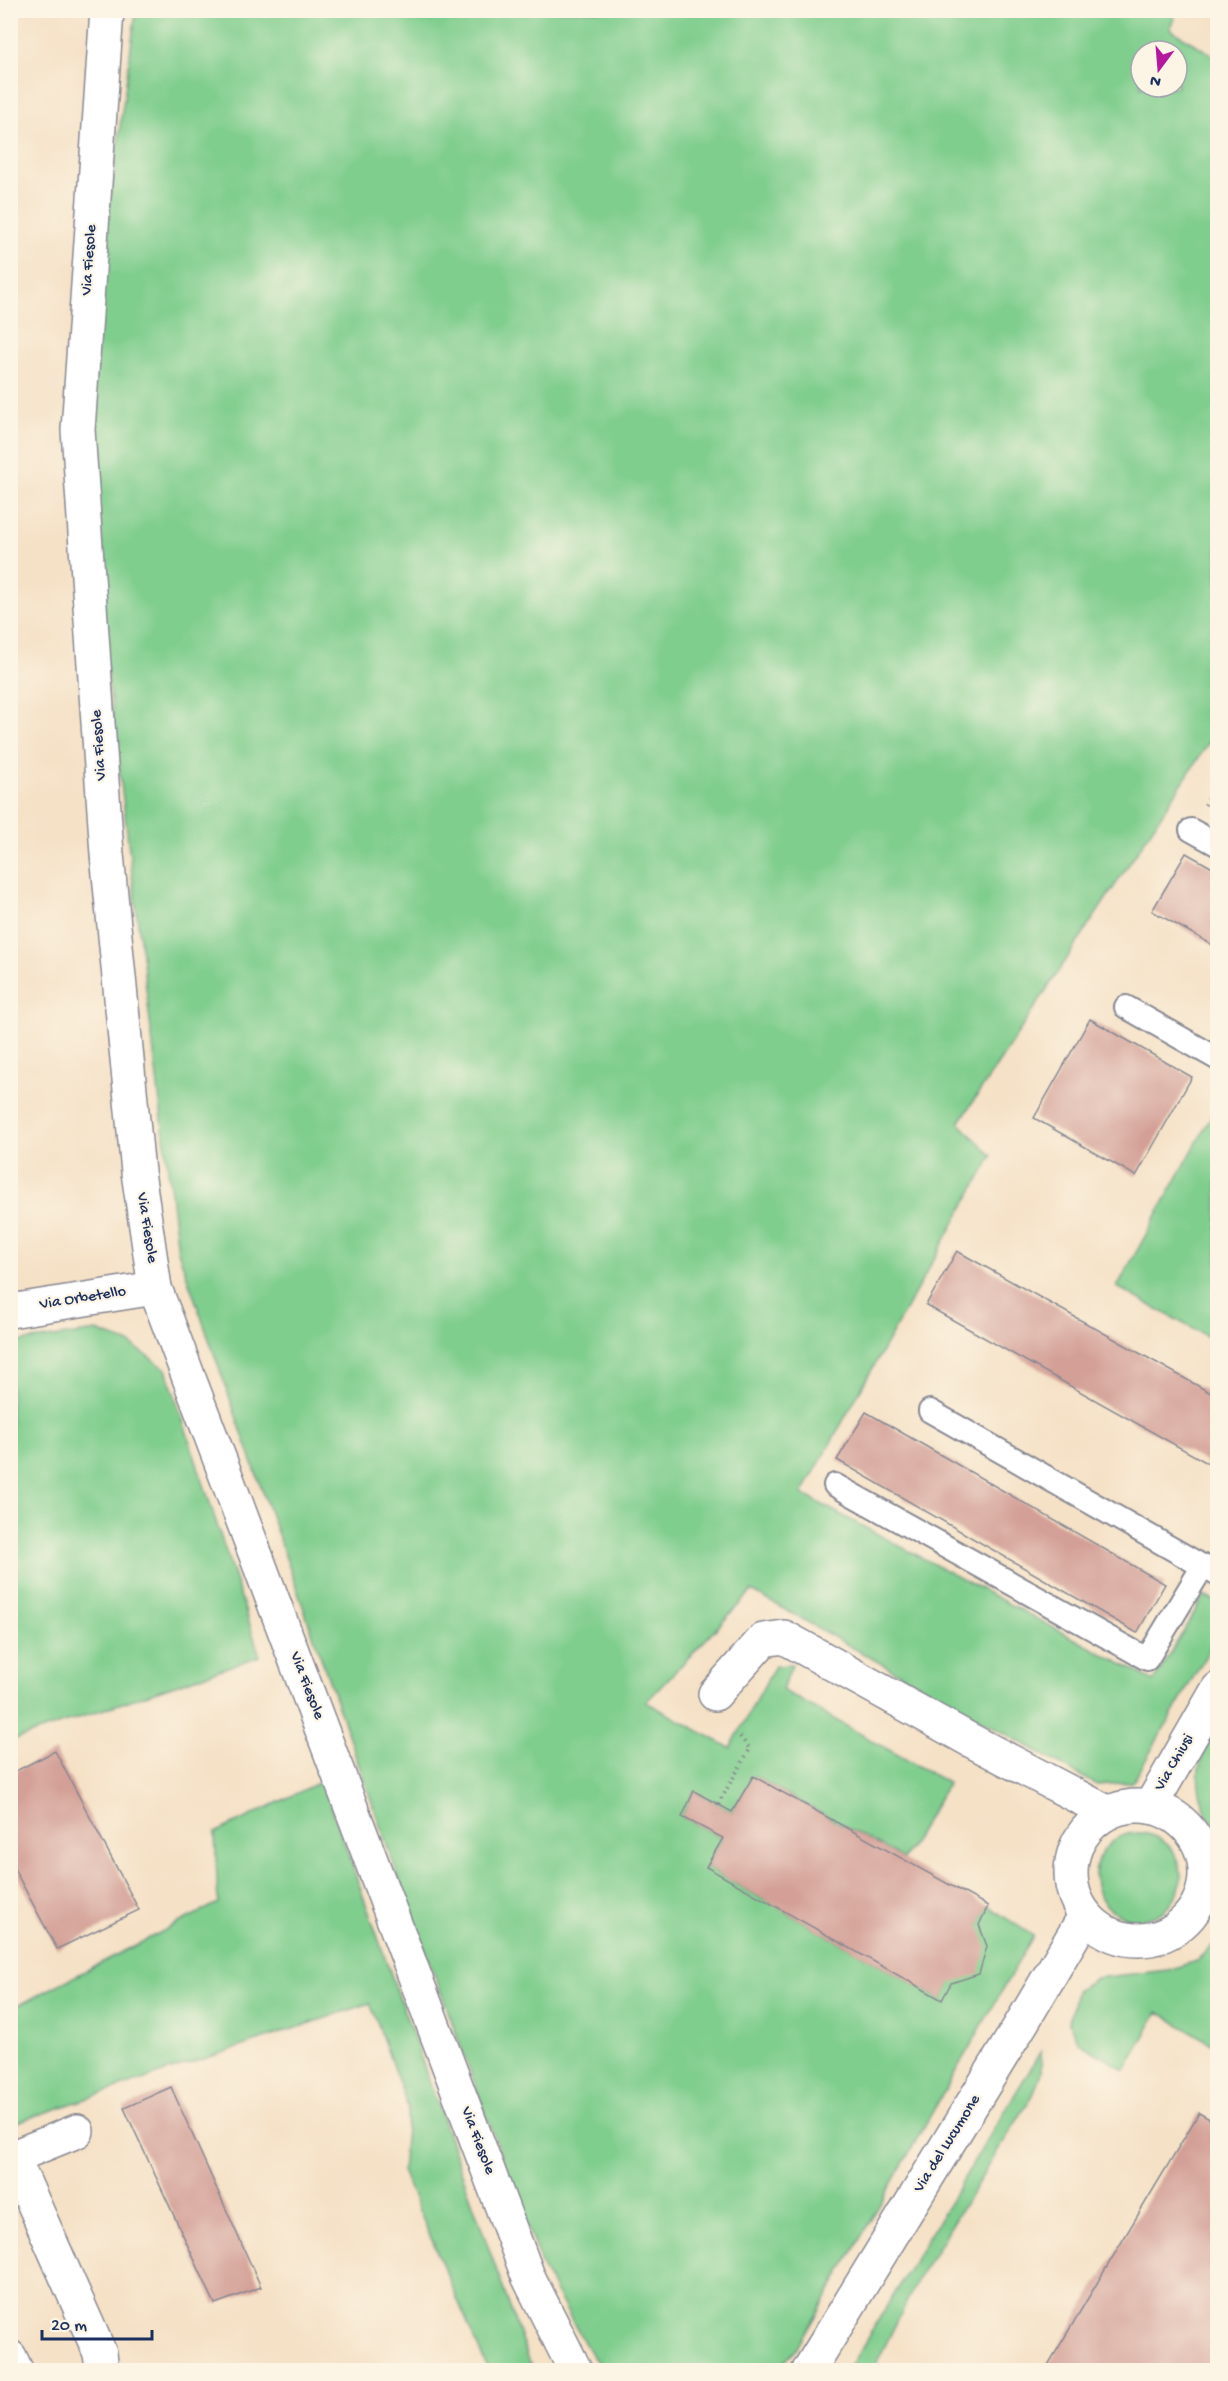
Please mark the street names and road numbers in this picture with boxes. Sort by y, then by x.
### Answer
street label: Via Fiesole [78,223,102,297]
street label: Via Fiesole [88,708,112,782]
street label: Via Fiesole [131,1190,161,1265]
street label: Via Orbetello [37,1283,128,1315]
street label: Via Fiesole [284,1649,328,1723]
street label: Via Chiusi [1151,1731,1199,1796]
street label: Via del Lucumone [910,2091,986,2197]
street label: Via Fiesole [455,2104,499,2178]

